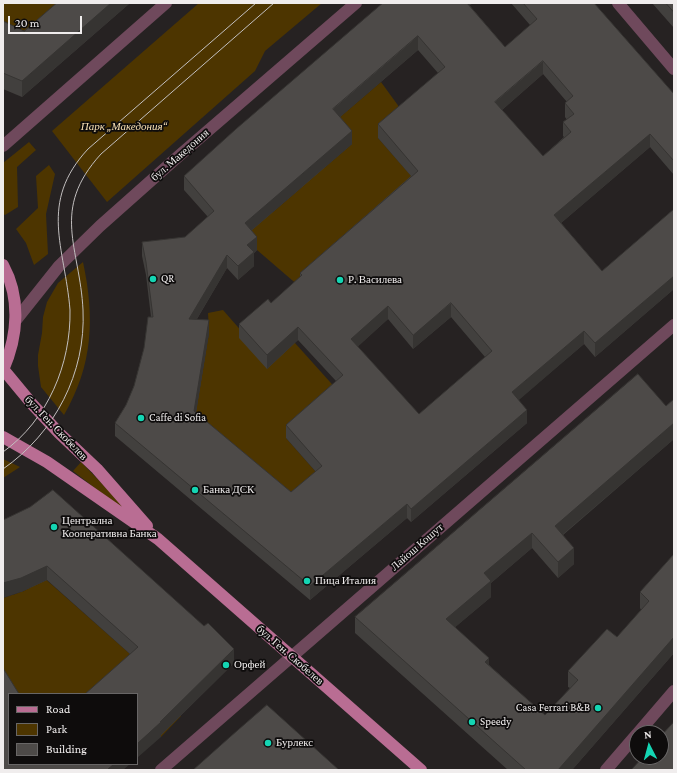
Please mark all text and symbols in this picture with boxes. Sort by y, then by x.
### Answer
scale bar [10,8,84,34]
text: 20 m [15,16,39,30]
park label: Парк „Македония“ [81,120,167,134]
street label: бул. Македония [148,126,212,184]
place label: QR [161,272,174,286]
place label: Р. Василева [348,273,402,287]
marker: QR [148,274,158,284]
marker: Р. Василева [335,275,345,285]
street label: бул. Ген. Скобелев [22,393,90,463]
place label: Caffe di Sofia [149,411,206,425]
marker: Caffe di Sofia [136,413,146,423]
place label: Банка ДСК [203,483,254,497]
marker: Банка ДСК [190,485,200,495]
place label: Централна Кооперативна Банка [62,514,157,540]
street label: Лайош Кошут [388,521,446,573]
marker: Централна Кооперативна Банка [49,522,59,532]
place label: Пица Италия [315,574,376,588]
marker: Пица Италия [302,576,312,586]
street label: бул. Ген. Скобелев [254,622,326,688]
place label: Орфей [234,658,265,672]
marker: Орфей [221,660,231,670]
legend [8,693,138,765]
place label: Casa Ferrari B&B [516,701,590,715]
text: Road [46,702,70,716]
marker: Casa Ferrari B&B [593,703,603,713]
place label: Speedy [480,715,511,729]
marker: Speedy [467,717,477,727]
text: Park [46,722,67,736]
north arrow [629,725,669,765]
text: N [643,728,652,740]
place label: Бурлекс [276,736,313,750]
marker: Бурлекс [263,738,273,748]
text: Building [46,742,87,756]

